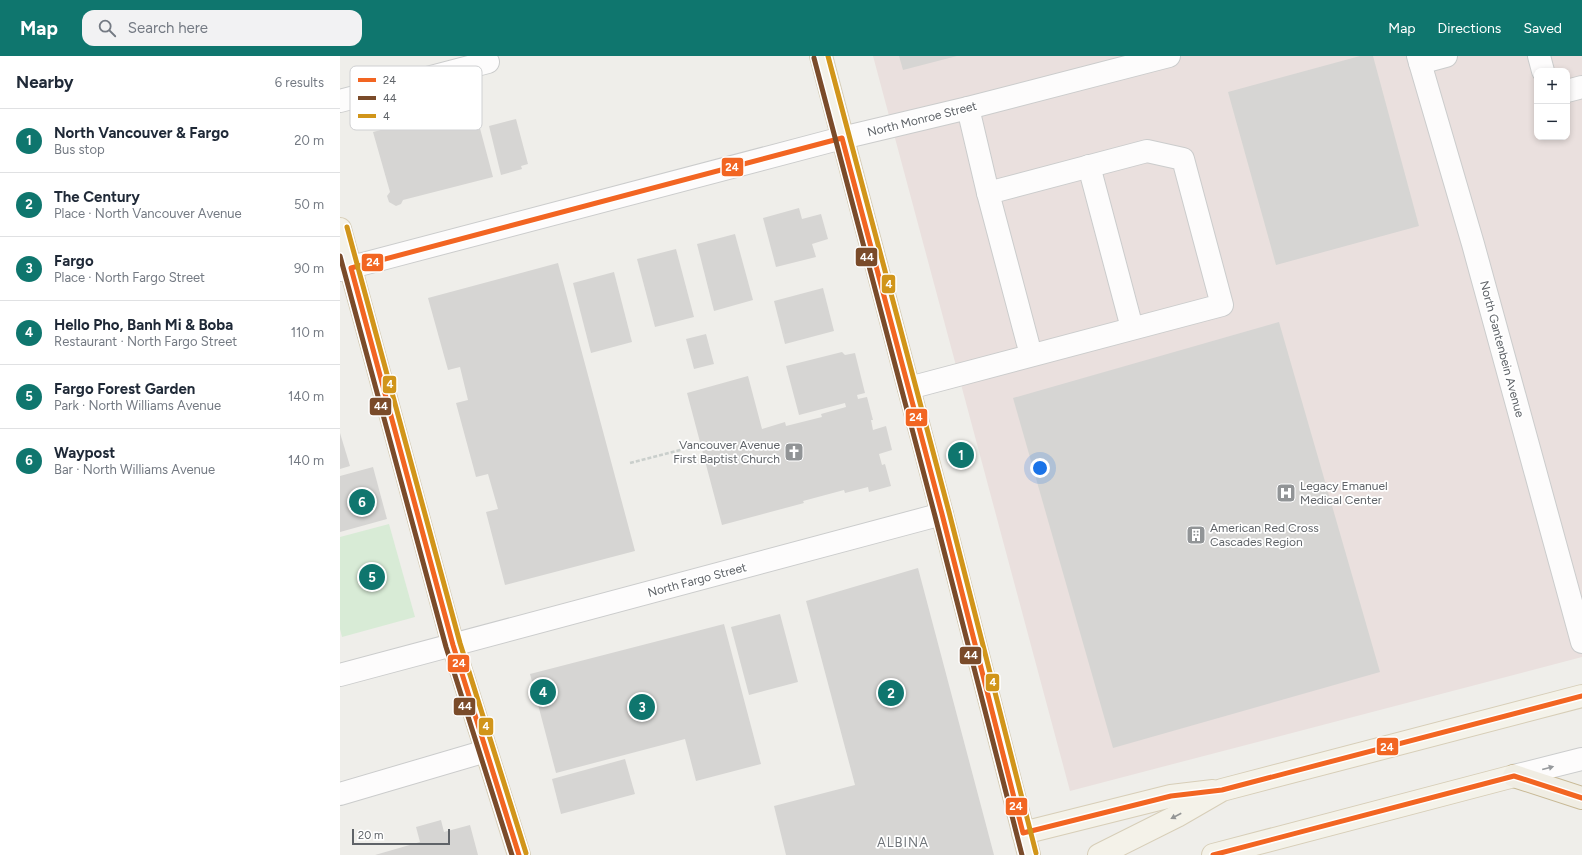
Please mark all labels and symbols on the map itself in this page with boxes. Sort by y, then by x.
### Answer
legend [350,66,482,130]
text: 24 [383,74,396,87]
text: 44 [383,92,397,105]
street label: North Monroe Street [866,98,979,139]
text: 4 [383,110,390,123]
line badge: 24 [721,157,744,177]
text: 24 [725,161,739,174]
line badge: 44 [855,247,878,267]
text: 44 [860,251,874,264]
line badge: 24 [361,253,384,272]
text: 24 [366,256,380,269]
line badge: 4 [881,274,896,294]
text: 4 [886,278,893,291]
street label: North Gantenbein Avenue [1477,279,1527,419]
line badge: 4 [382,375,397,394]
text: 4 [387,378,394,391]
line badge: 44 [369,397,392,416]
text: 44 [374,400,388,413]
line badge: 24 [905,408,928,427]
text: 24 [909,411,923,424]
place label: Vancouver Avenue First Baptist Church [673,438,780,466]
pin: 1 [948,440,974,470]
church icon: Vancouver Avenue First Baptist Church [783,441,805,463]
your location [1030,458,1050,478]
place label: Legacy Emanuel Medical Center [1300,479,1388,507]
hospital icon: Legacy Emanuel Medical Center [1275,482,1297,504]
pin: 6 [349,487,375,517]
place label: American Red Cross Cascades Region [1210,521,1319,549]
building icon: American Red Cross Cascades Region [1185,524,1207,546]
street label: North Fargo Street [646,560,748,600]
pin: 5 [359,562,385,592]
line badge: 44 [959,646,982,665]
text: 44 [964,649,978,662]
line badge: 24 [447,654,470,673]
text: 24 [452,657,466,670]
line badge: 4 [985,673,1000,692]
text: 4 [990,676,997,689]
pin: 4 [530,677,556,707]
pin: 2 [878,678,904,708]
pin: 3 [629,692,655,722]
line badge: 44 [453,697,476,716]
text: 44 [458,700,472,713]
line badge: 4 [478,717,494,736]
text: 4 [483,720,490,733]
line badge: 24 [1376,737,1399,756]
text: 24 [1380,741,1394,754]
one-way arrow [1542,764,1554,770]
line badge: 24 [1005,797,1028,816]
text: 24 [1009,800,1023,813]
one-way arrow [1170,813,1182,820]
scale bar [352,827,450,846]
district label: ALBINA [877,835,929,850]

